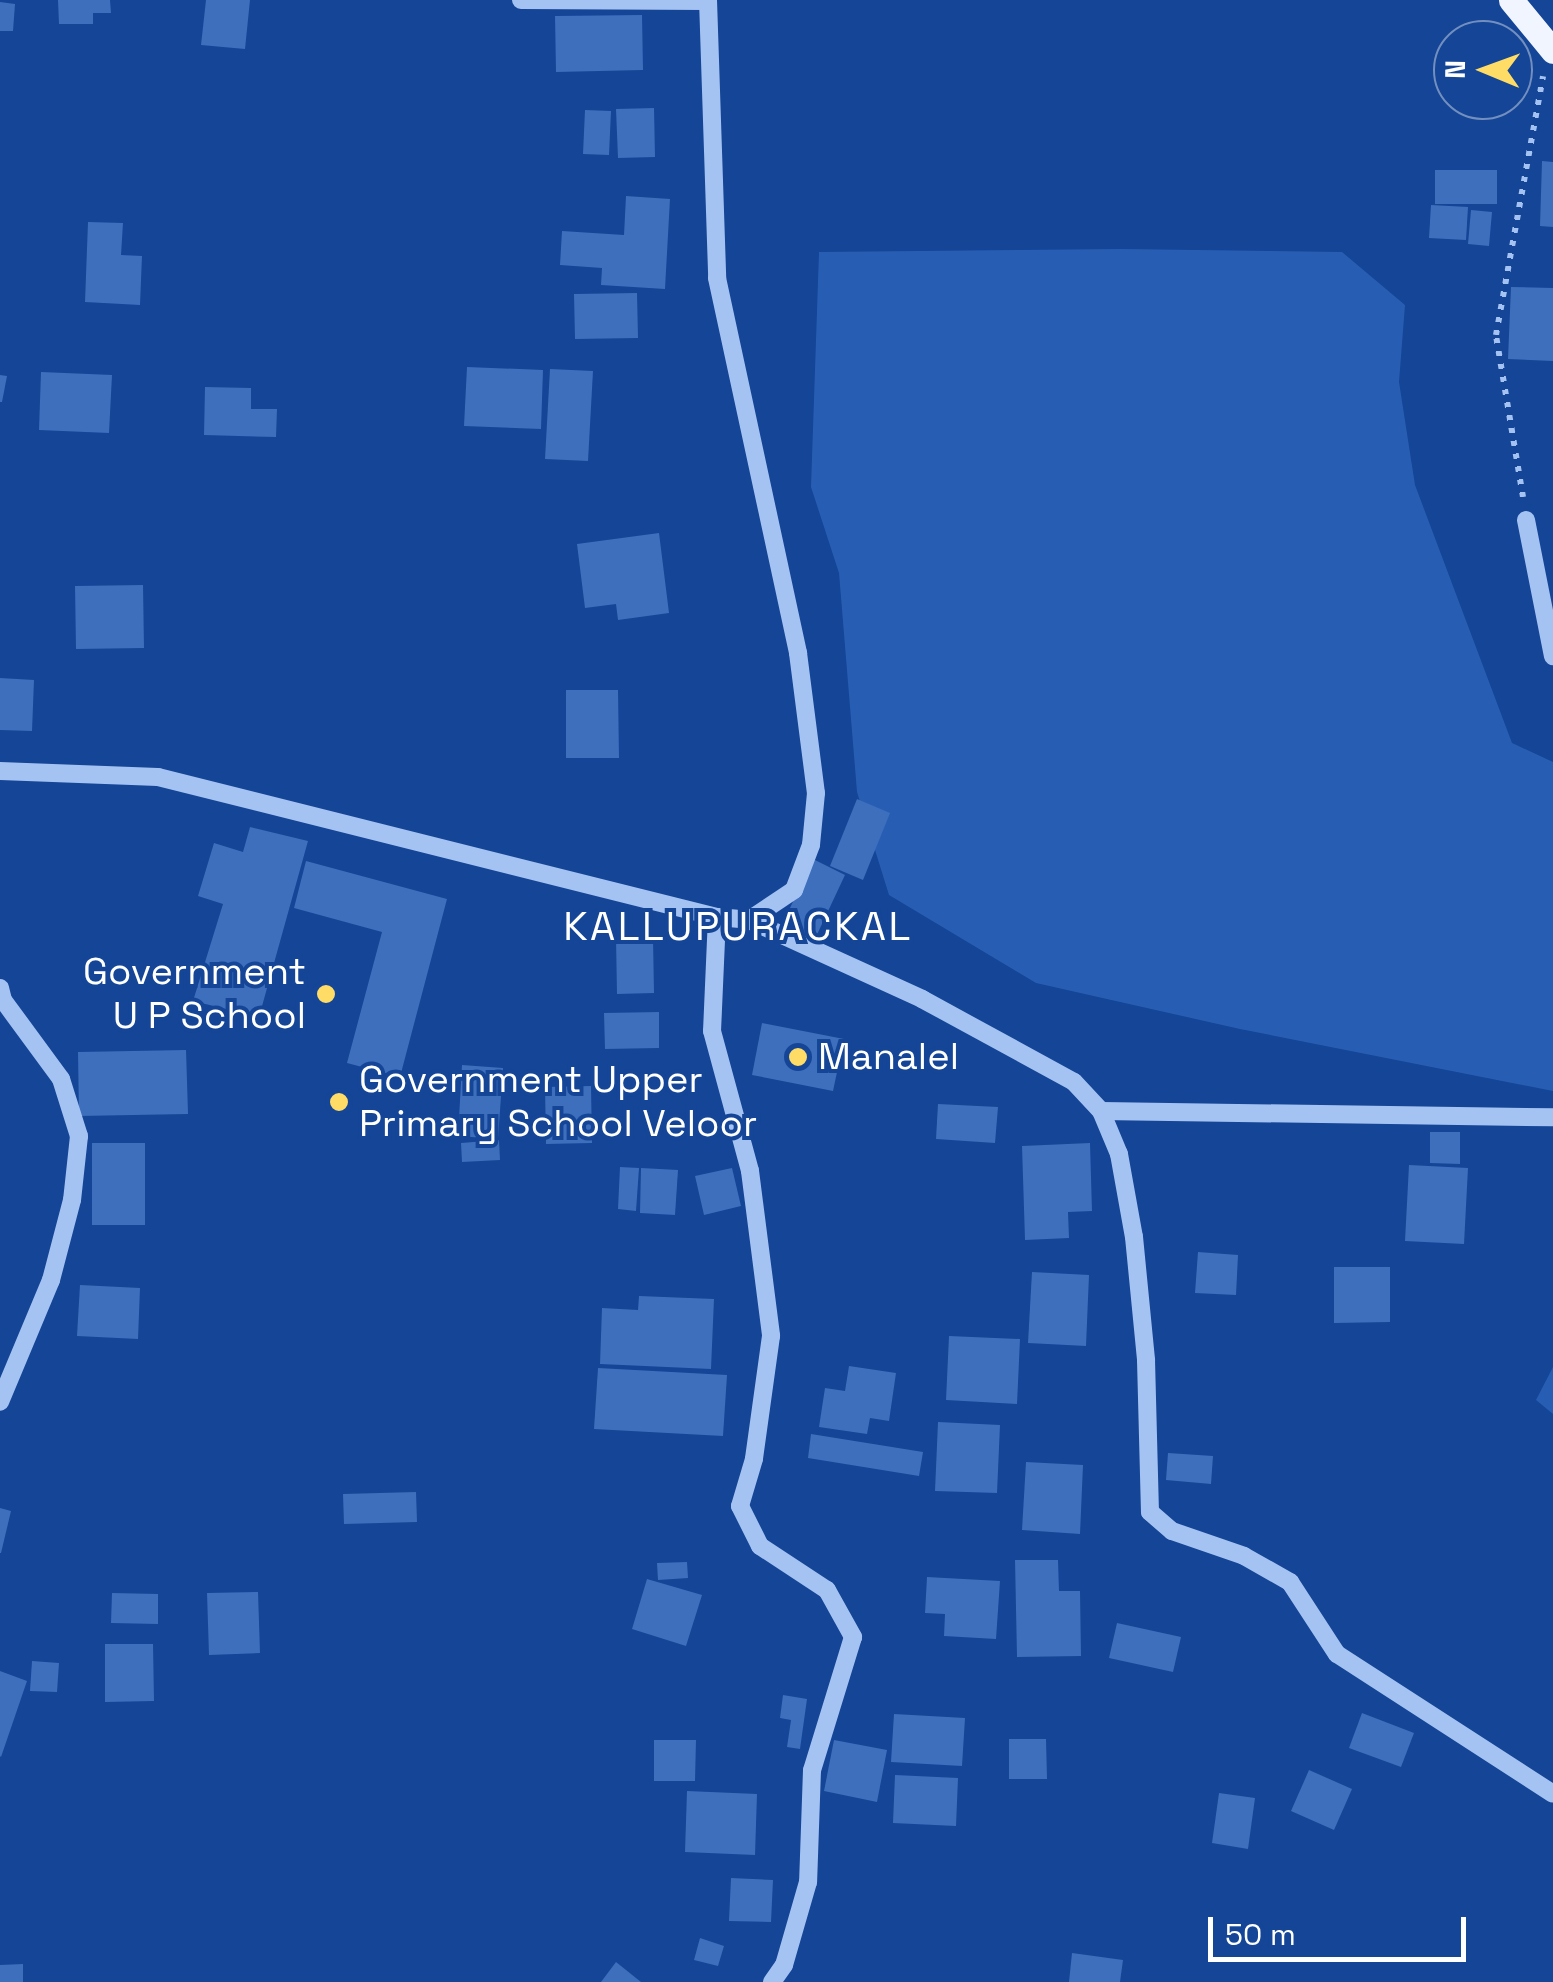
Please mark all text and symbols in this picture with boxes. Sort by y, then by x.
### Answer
north arrow [1433,20,1533,120]
text: N [1437,60,1473,79]
district label: KALLUPURACKAL [563,903,913,951]
place label: Government U P School [83,949,306,1038]
marker: Government U P School [315,983,337,1005]
place label: Manalel [818,1034,959,1080]
marker: Manalel [787,1046,809,1068]
place label: Government Upper Primary School Veloor [359,1057,758,1146]
marker: Government Upper Primary School Veloor [328,1091,350,1113]
scale bar [1213,1897,1470,1959]
text: 50 m [1225,1915,1296,1954]

